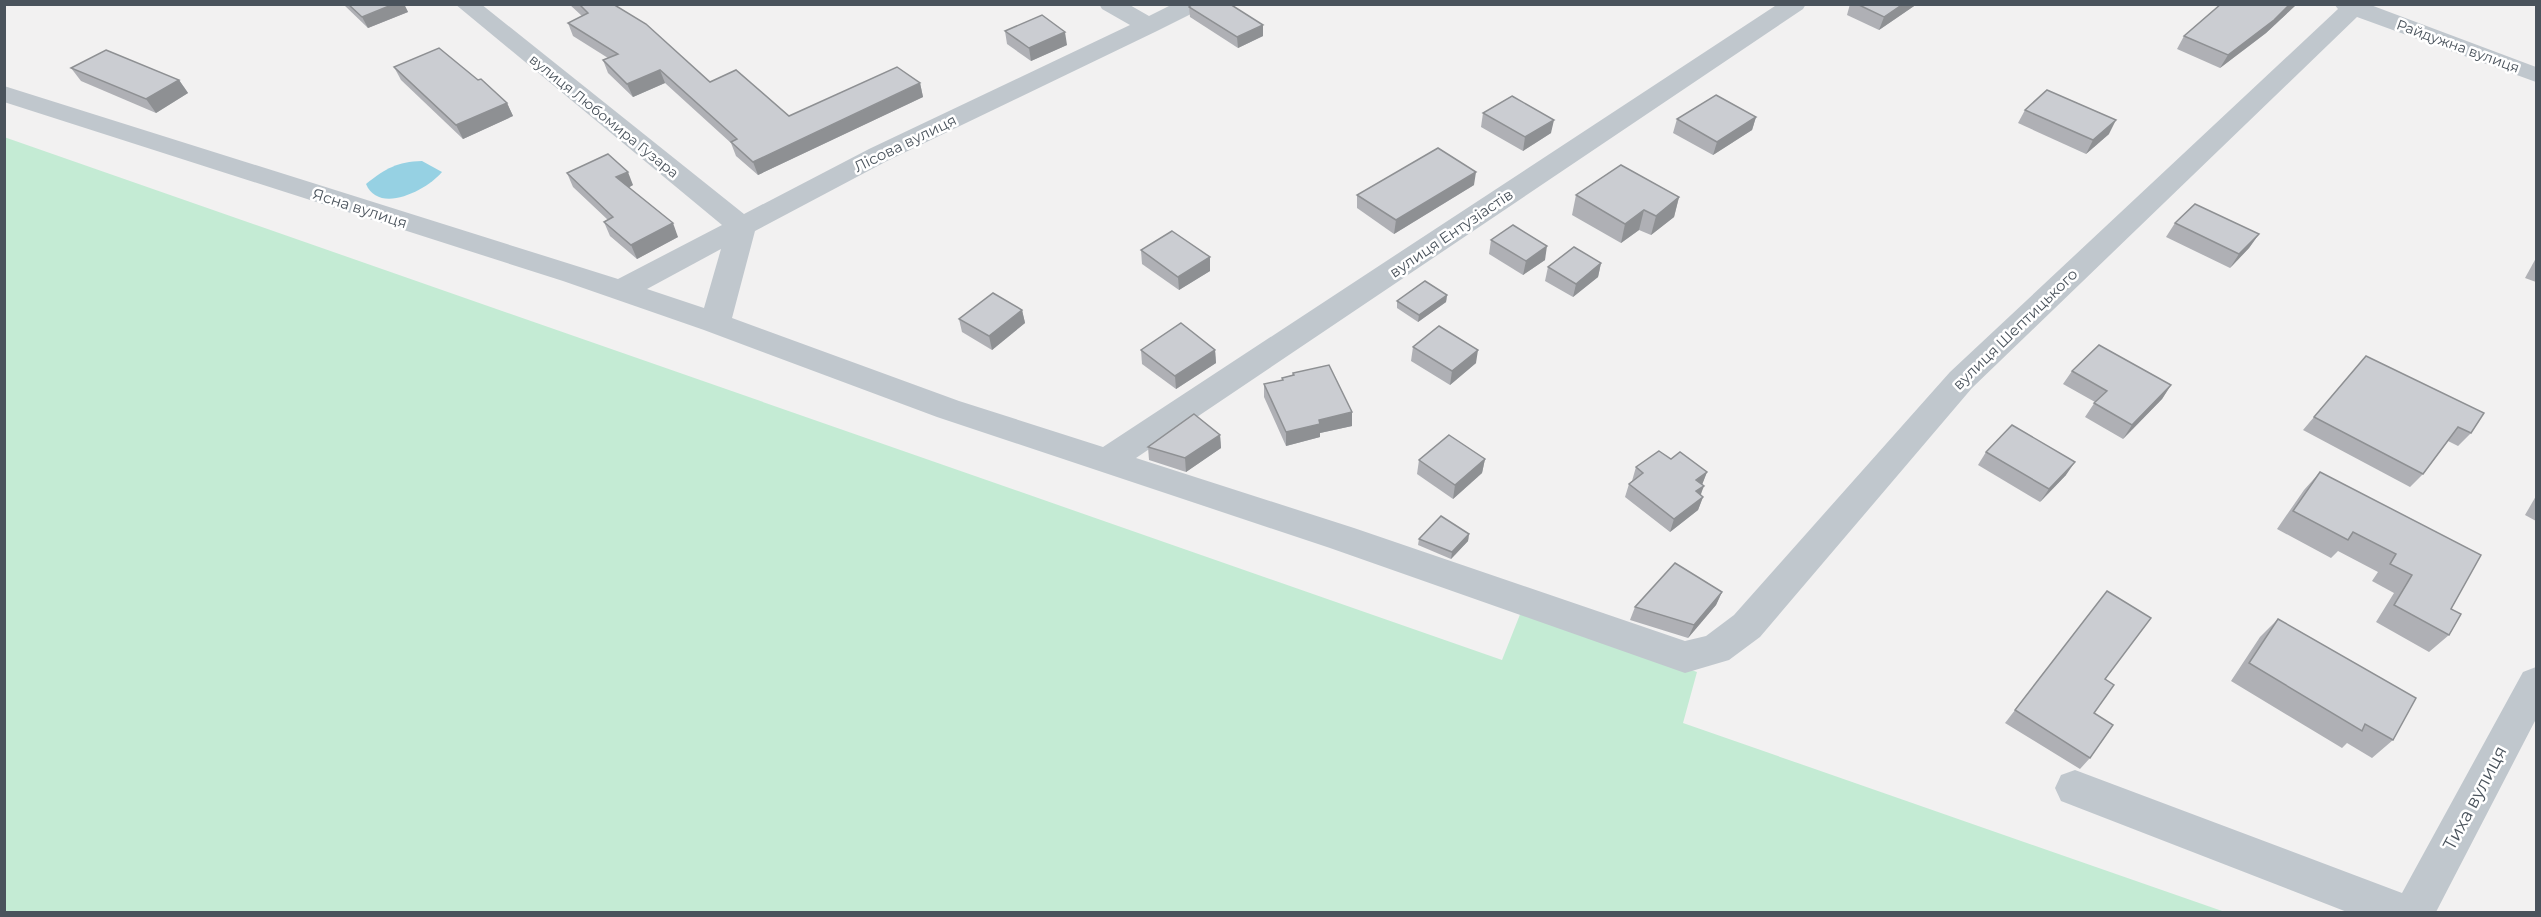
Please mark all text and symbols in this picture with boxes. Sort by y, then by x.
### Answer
street label: Райдужна вулиця [2394,15,2522,77]
street label: вулиця Любомира Гузара [526,50,682,182]
street label: Лісова вулиця [851,110,959,176]
street label: Ясна вулиця [310,184,410,232]
street label: вулиця Ентузіастів [1386,185,1516,281]
street label: вулиця Шептицького [1949,264,2081,394]
street label: Тиха вулиця [2438,742,2512,854]

